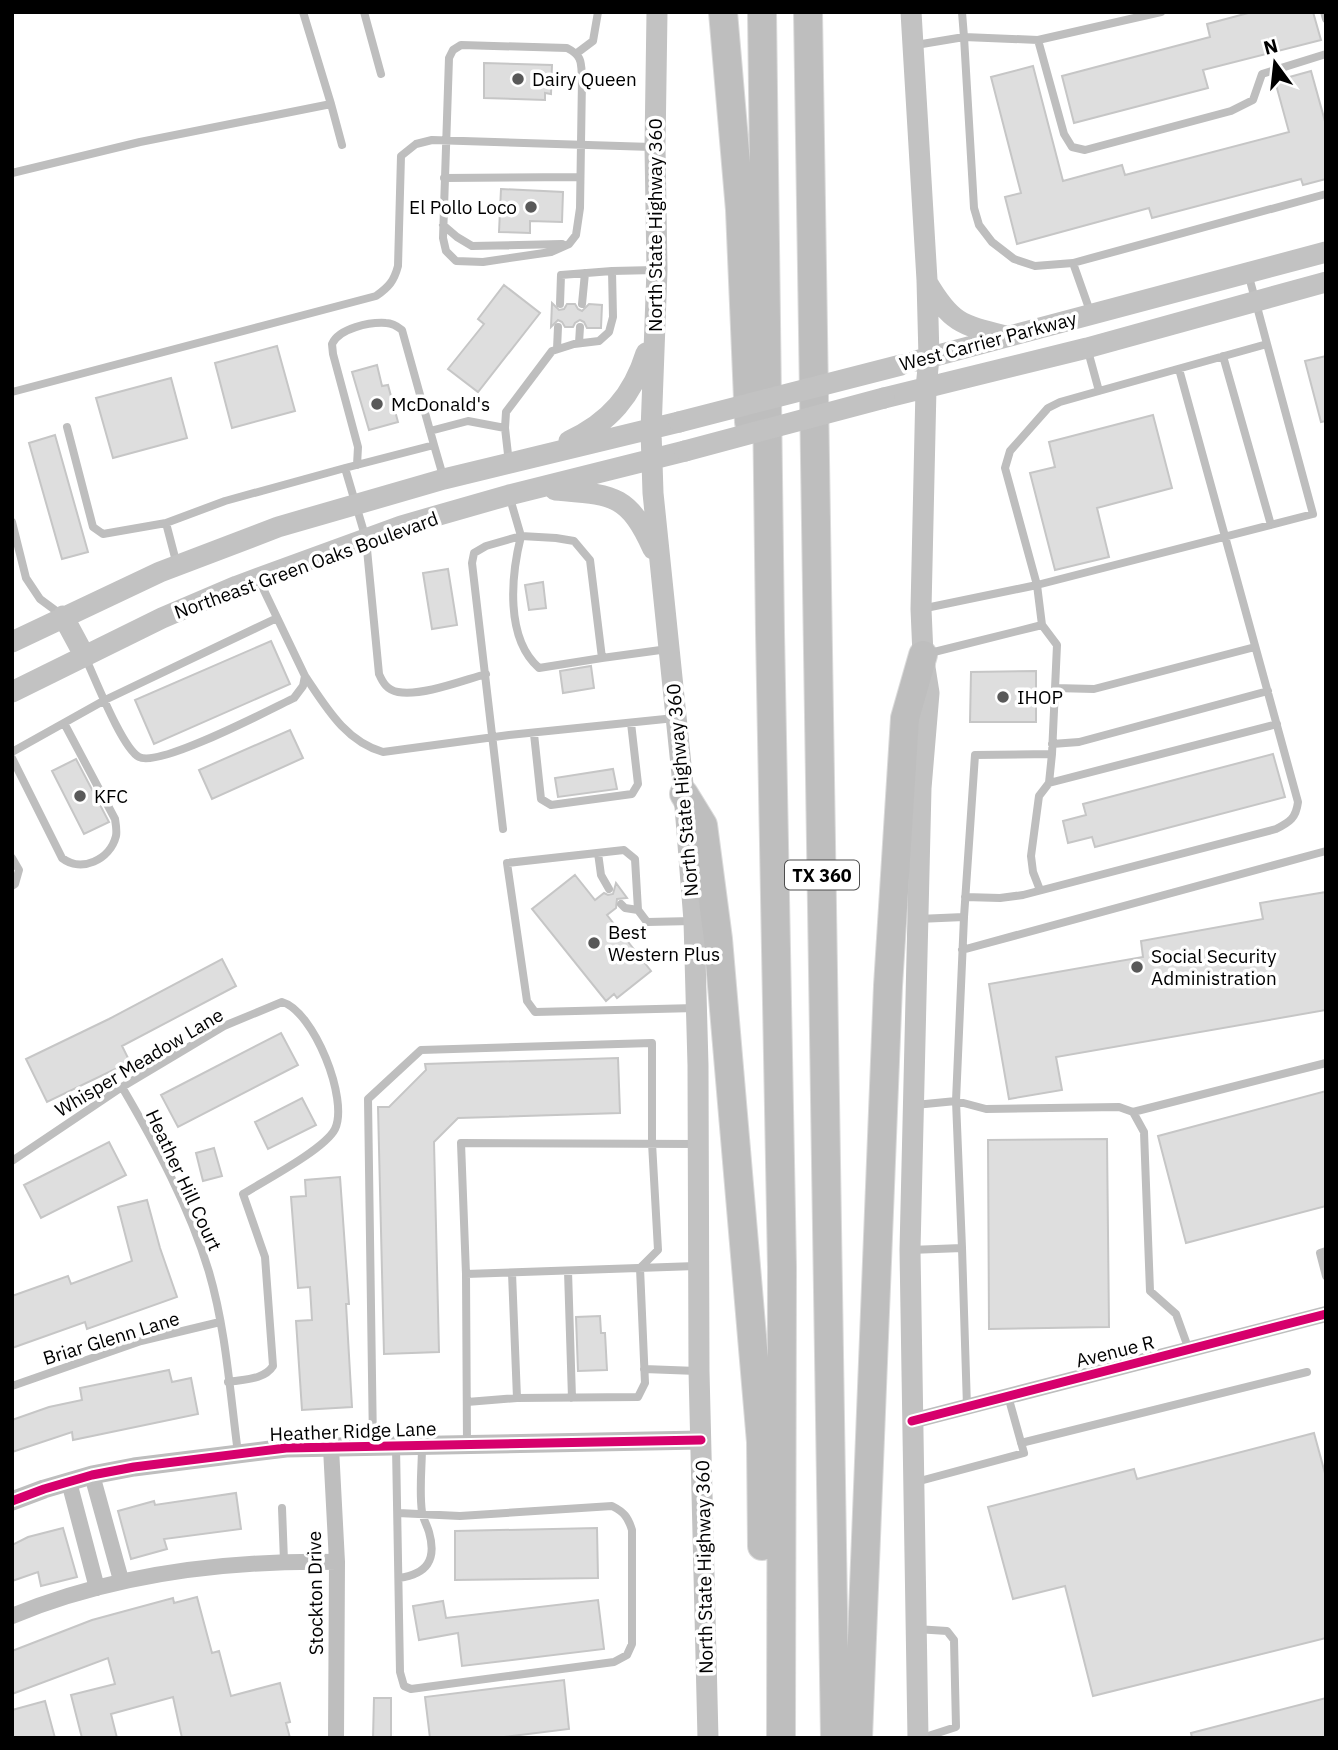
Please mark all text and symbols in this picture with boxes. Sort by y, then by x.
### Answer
north arrow [1240,28,1310,98]
text: N [1261,33,1280,60]
place label: Dairy Queen [532,67,637,91]
marker: Dairy Queen [510,71,526,87]
street label: North State Highway 360 [643,118,667,332]
place label: El Pollo Loco [409,195,517,219]
marker: El Pollo Loco [523,199,539,215]
street label: West Carrier Parkway [897,306,1080,376]
place label: McDonald's [391,392,490,416]
marker: McDonald's [369,396,385,412]
street label: Northeast Green Oaks Boulevard [171,506,441,624]
street label: North State Highway 360 [661,682,703,898]
place label: IHOP [1017,685,1063,709]
marker: IHOP [995,689,1011,705]
place label: KFC [94,784,128,808]
marker: KFC [72,788,88,804]
road number: TX 360 [785,860,859,890]
place label: Best Western Plus [608,920,720,966]
marker: Best Western Plus [586,935,602,951]
place label: Social Security Administration [1151,944,1277,990]
marker: Social Security Administration [1129,959,1145,975]
street label: Whisper Meadow Lane [50,1002,228,1122]
street label: Heather Hill Court [141,1105,227,1255]
street label: Briar Glenn Lane [40,1306,182,1370]
street label: Avenue R [1073,1330,1157,1372]
street label: Heather Ridge Lane [269,1416,437,1446]
street label: North State Highway 360 [690,1460,718,1674]
street label: Stockton Drive [302,1531,328,1655]

